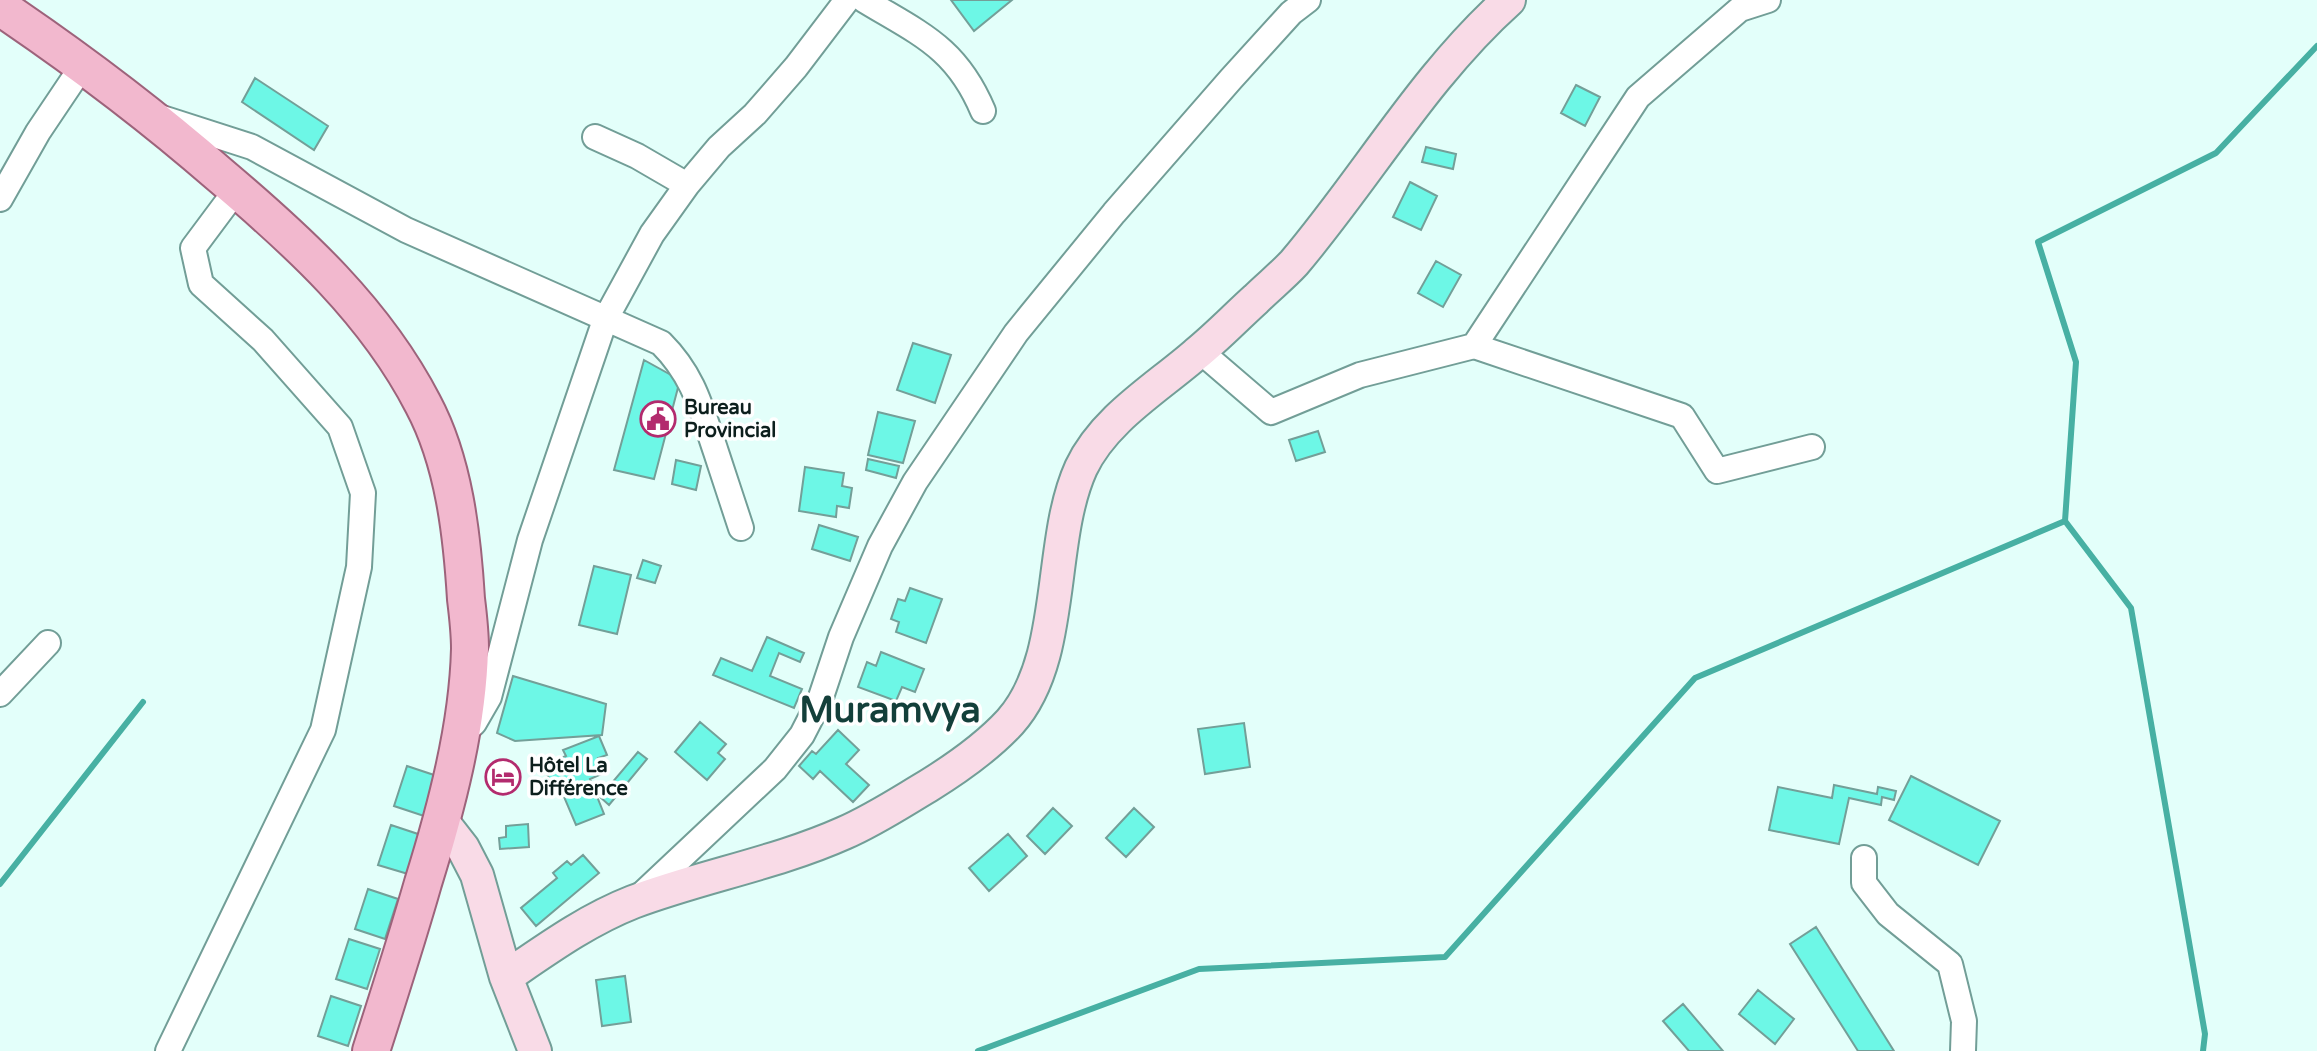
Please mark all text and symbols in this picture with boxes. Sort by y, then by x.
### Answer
place label: Bureau Provincial [684,396,776,443]
public building icon: Bureau Provincial [639,400,677,438]
district label: Muramvya [799,689,981,732]
place label: Hôtel La Différence [529,754,628,801]
hotel icon: Hôtel La Différence [484,758,522,796]

